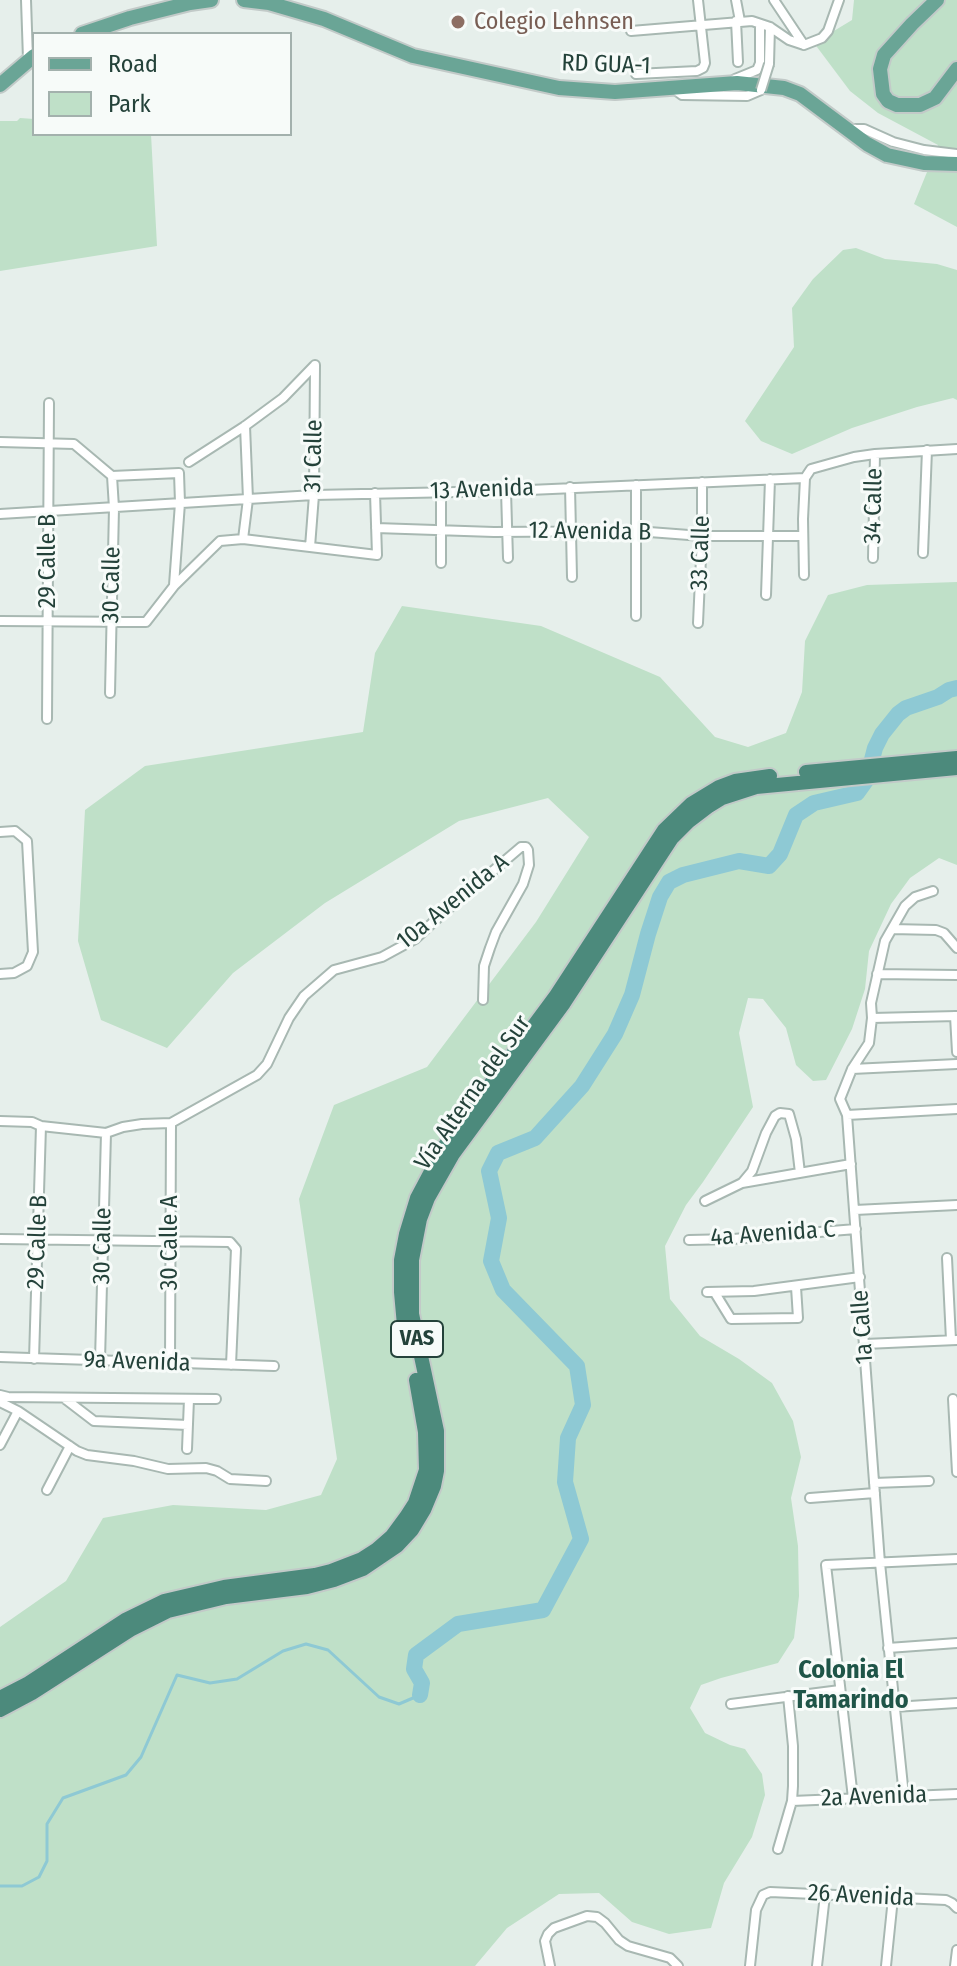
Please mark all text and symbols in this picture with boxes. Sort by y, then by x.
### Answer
place label: Colegio Lehnsen [474,8,634,36]
marker: Colegio Lehnsen [449,13,467,31]
legend [32,32,292,136]
street label: RD GUA-1 [561,49,651,81]
text: Road [108,50,158,78]
text: Park [108,90,151,118]
street label: 31 Calle [299,419,329,493]
street label: 34 Calle [859,468,889,544]
street label: 13 Avenida [429,474,535,506]
street label: 29 Calle B [34,514,62,608]
street label: 33 Calle [685,515,717,591]
street label: 12 Avenida B [528,517,652,547]
street label: 30 Calle [97,546,127,624]
street label: 10a Avenida A [391,848,515,956]
street label: Vía Alterna del Sur [409,1010,537,1176]
street label: 29 Calle B [22,1194,54,1290]
street label: 30 Calle A [156,1195,184,1291]
street label: 30 Calle [88,1207,118,1285]
street label: 4a Avenida C [710,1215,836,1253]
street label: 1a Calle [846,1289,880,1365]
road number: VAS [391,1321,443,1357]
street label: 9a Avenida [83,1346,191,1378]
district label: Colonia El Tamarindo [793,1655,909,1716]
street label: 2a Avenida [820,1781,928,1813]
street label: 26 Avenida [807,1879,915,1913]

